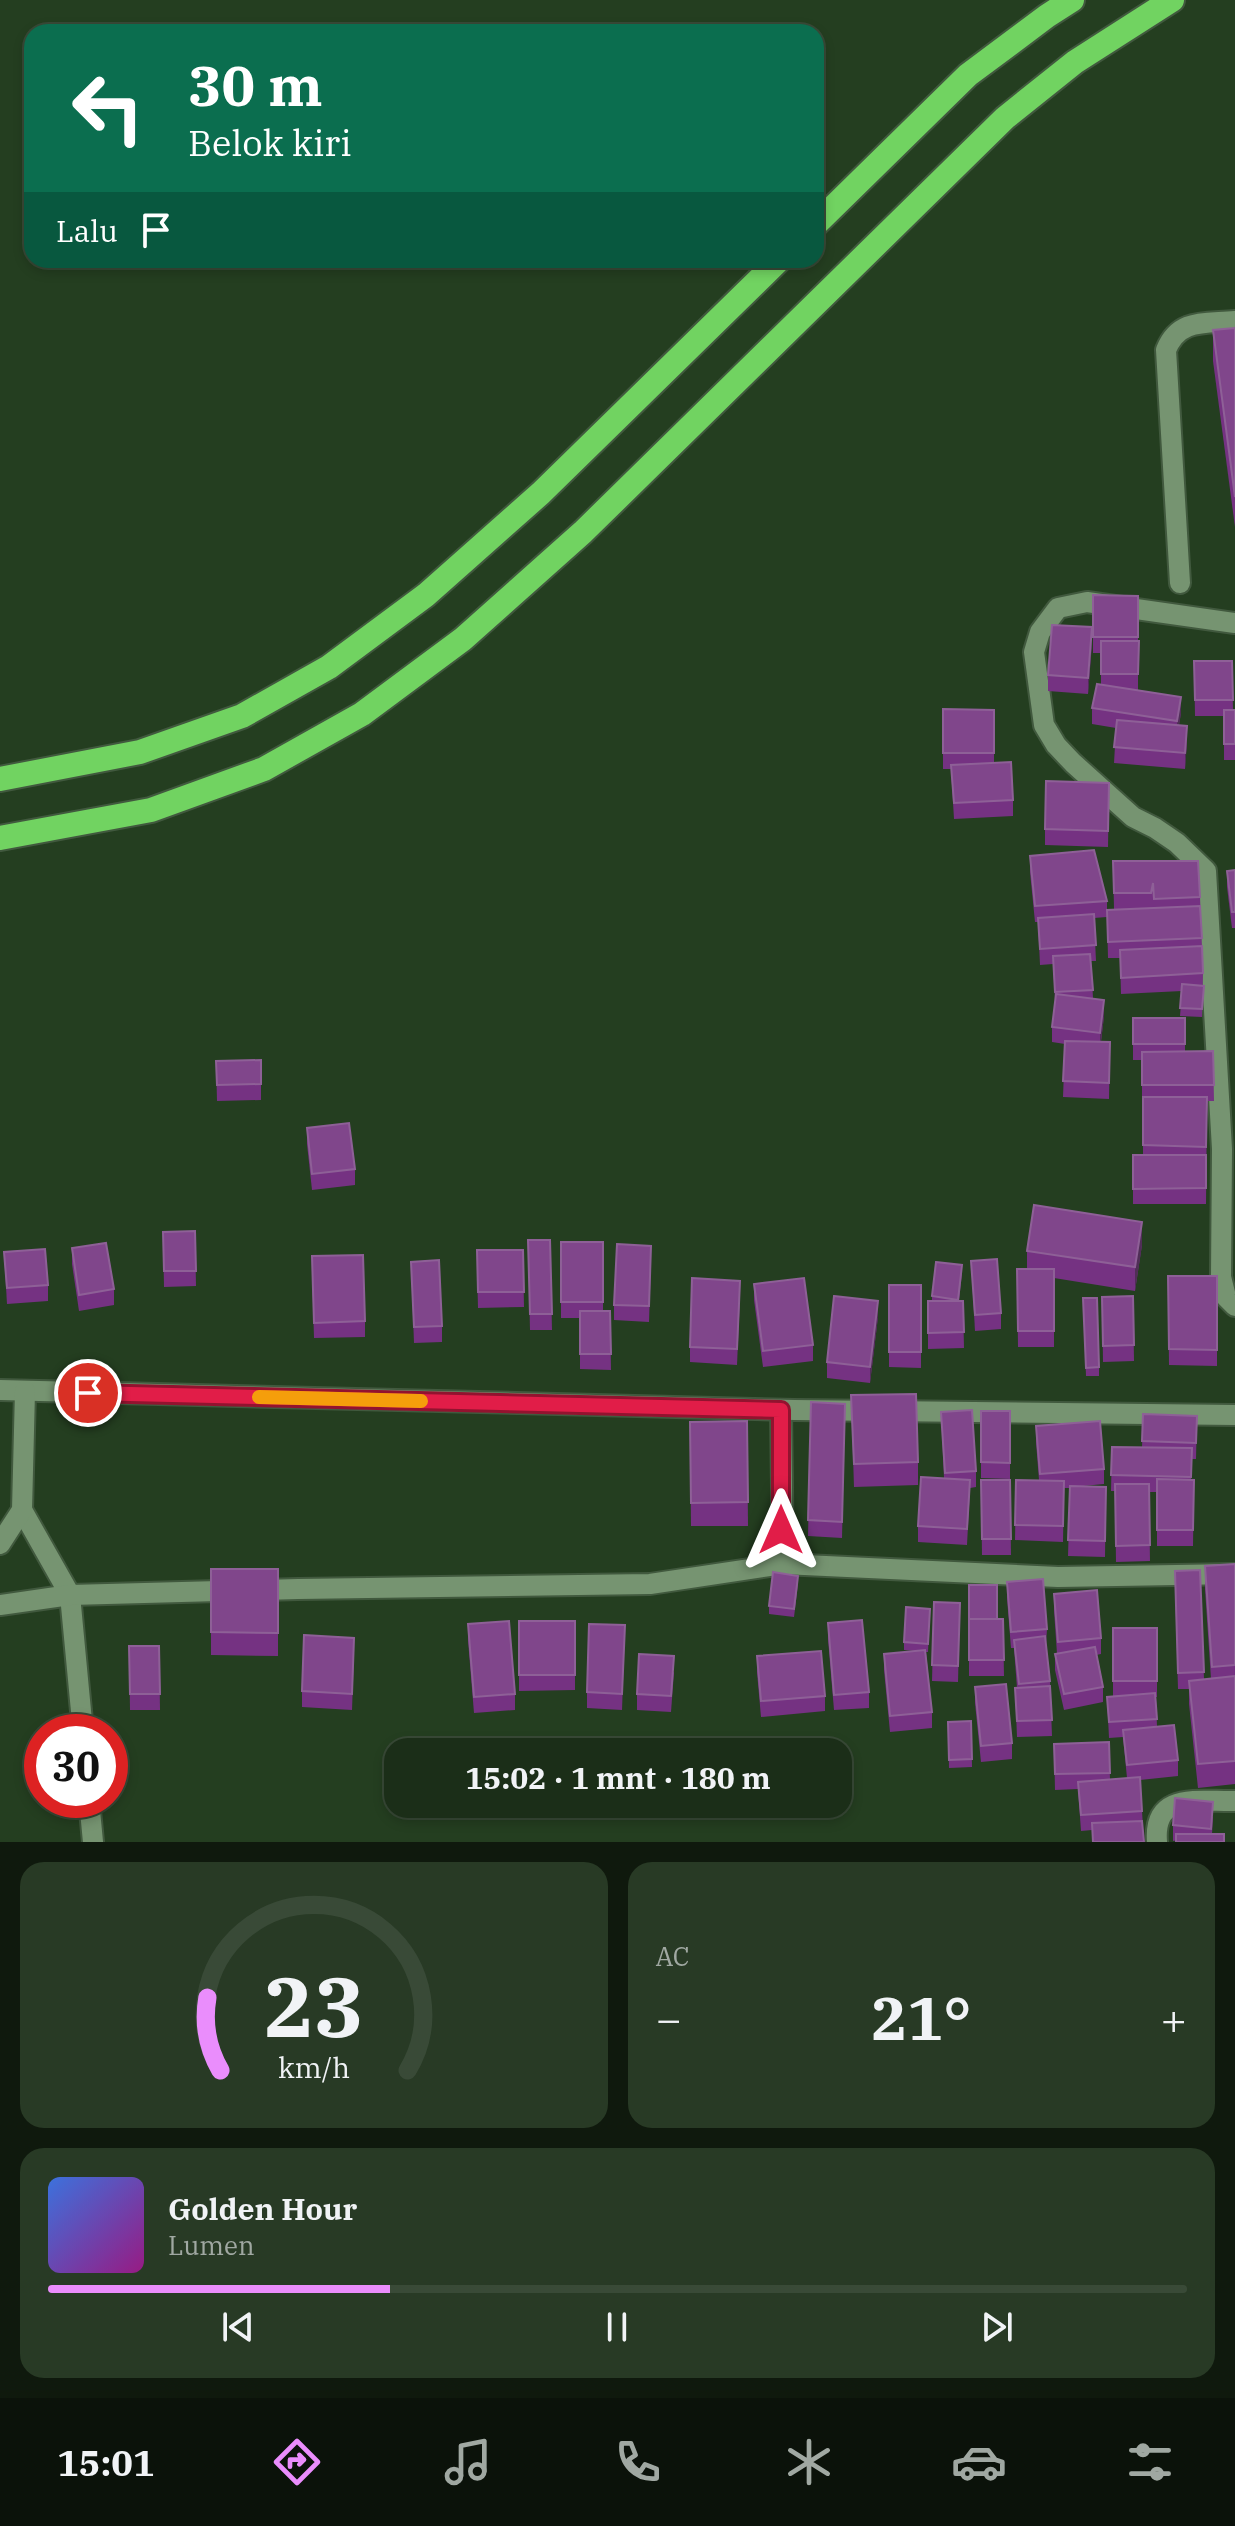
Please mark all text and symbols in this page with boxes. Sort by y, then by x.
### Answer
text: 30 m [188,49,323,121]
icon: left [56,56,160,160]
text: Belok kiri [188,119,352,166]
icon: arrive [134,208,178,252]
text: Lalu [56,211,118,250]
pin [54,1359,122,1427]
icon: arrive [66,1371,110,1415]
position arrow [739,1488,823,1572]
speed limit sign: 30 [24,1714,128,1818]
text: 15:02 · 1 mnt · 180 m [465,1758,771,1797]
text: AC [656,1939,690,1973]
text: 23 [264,1952,364,2060]
text: 21° [871,1978,971,2057]
text: − [656,1990,682,2047]
text: + [1161,1990,1187,2047]
text: km/h [278,2049,350,2086]
text: Golden Hour [168,2189,357,2228]
text: Lumen [168,2228,255,2262]
icon: previous [216,2305,260,2349]
icon: pause [595,2305,639,2349]
icon: next [975,2305,1019,2349]
icon: directions [269,2434,325,2490]
icon: music [440,2434,496,2490]
icon: phone [610,2434,666,2490]
icon: climate [781,2434,837,2490]
icon: car [951,2434,1007,2490]
icon: filters [1122,2434,1178,2490]
text: 15:01 [57,2439,155,2486]

